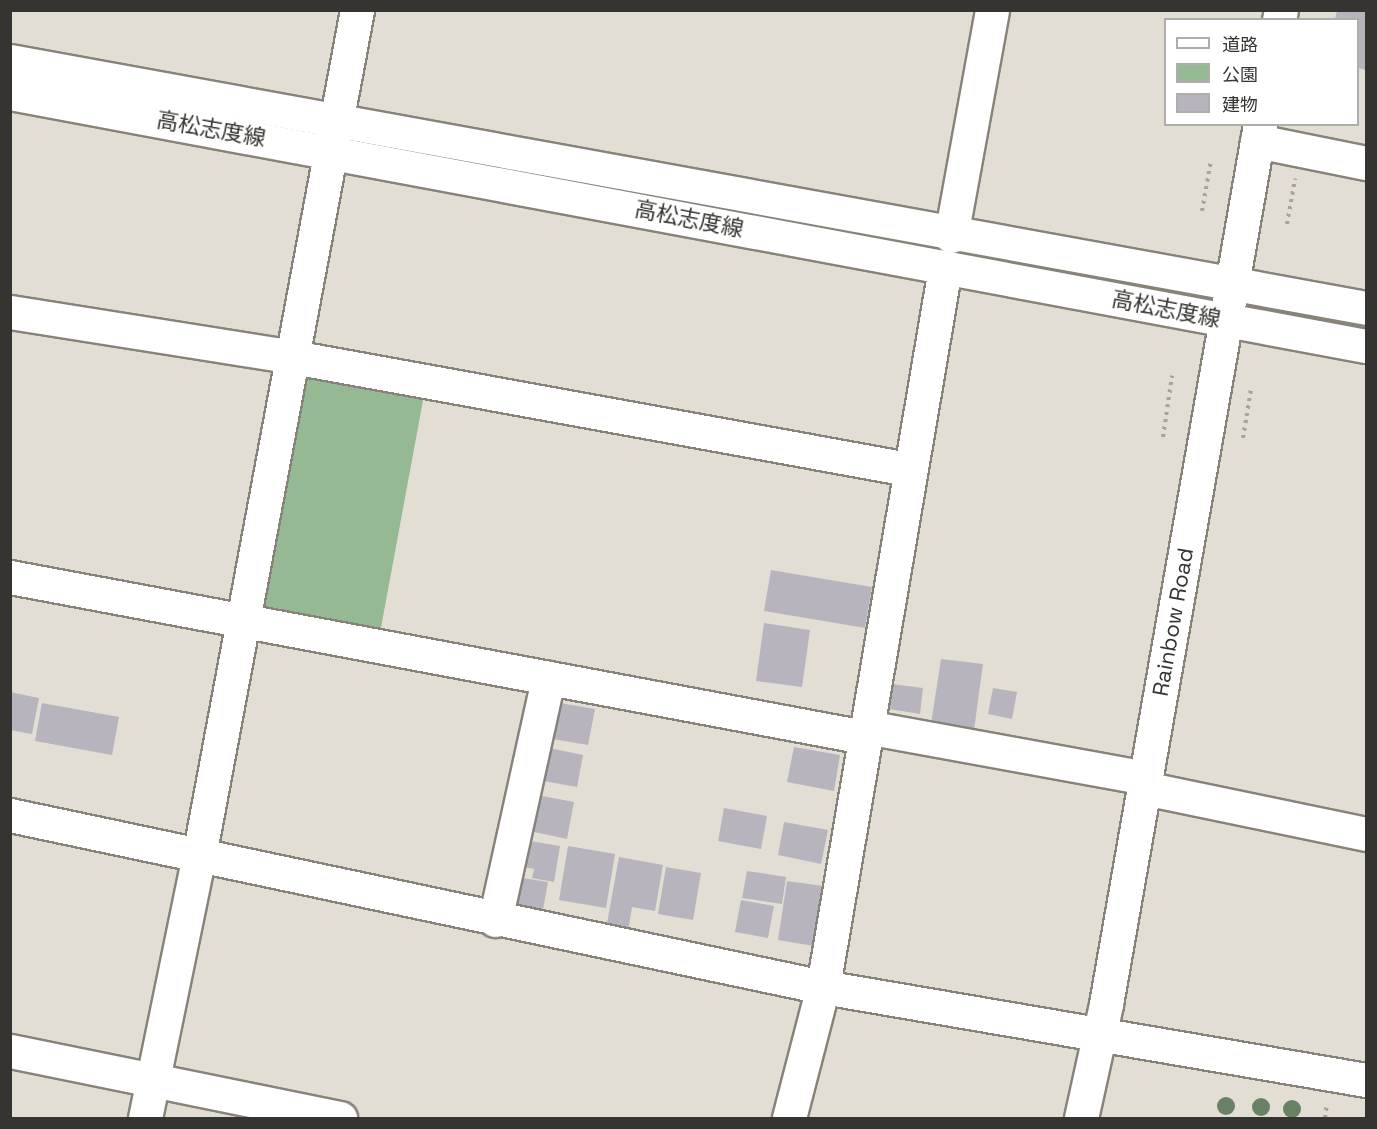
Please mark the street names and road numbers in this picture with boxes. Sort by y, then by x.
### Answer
street label: 高松志度線 [155,106,267,152]
street label: 高松志度線 [632,196,746,242]
street label: 高松志度線 [1109,286,1223,332]
street label: Rainbow Road [1147,546,1199,698]

